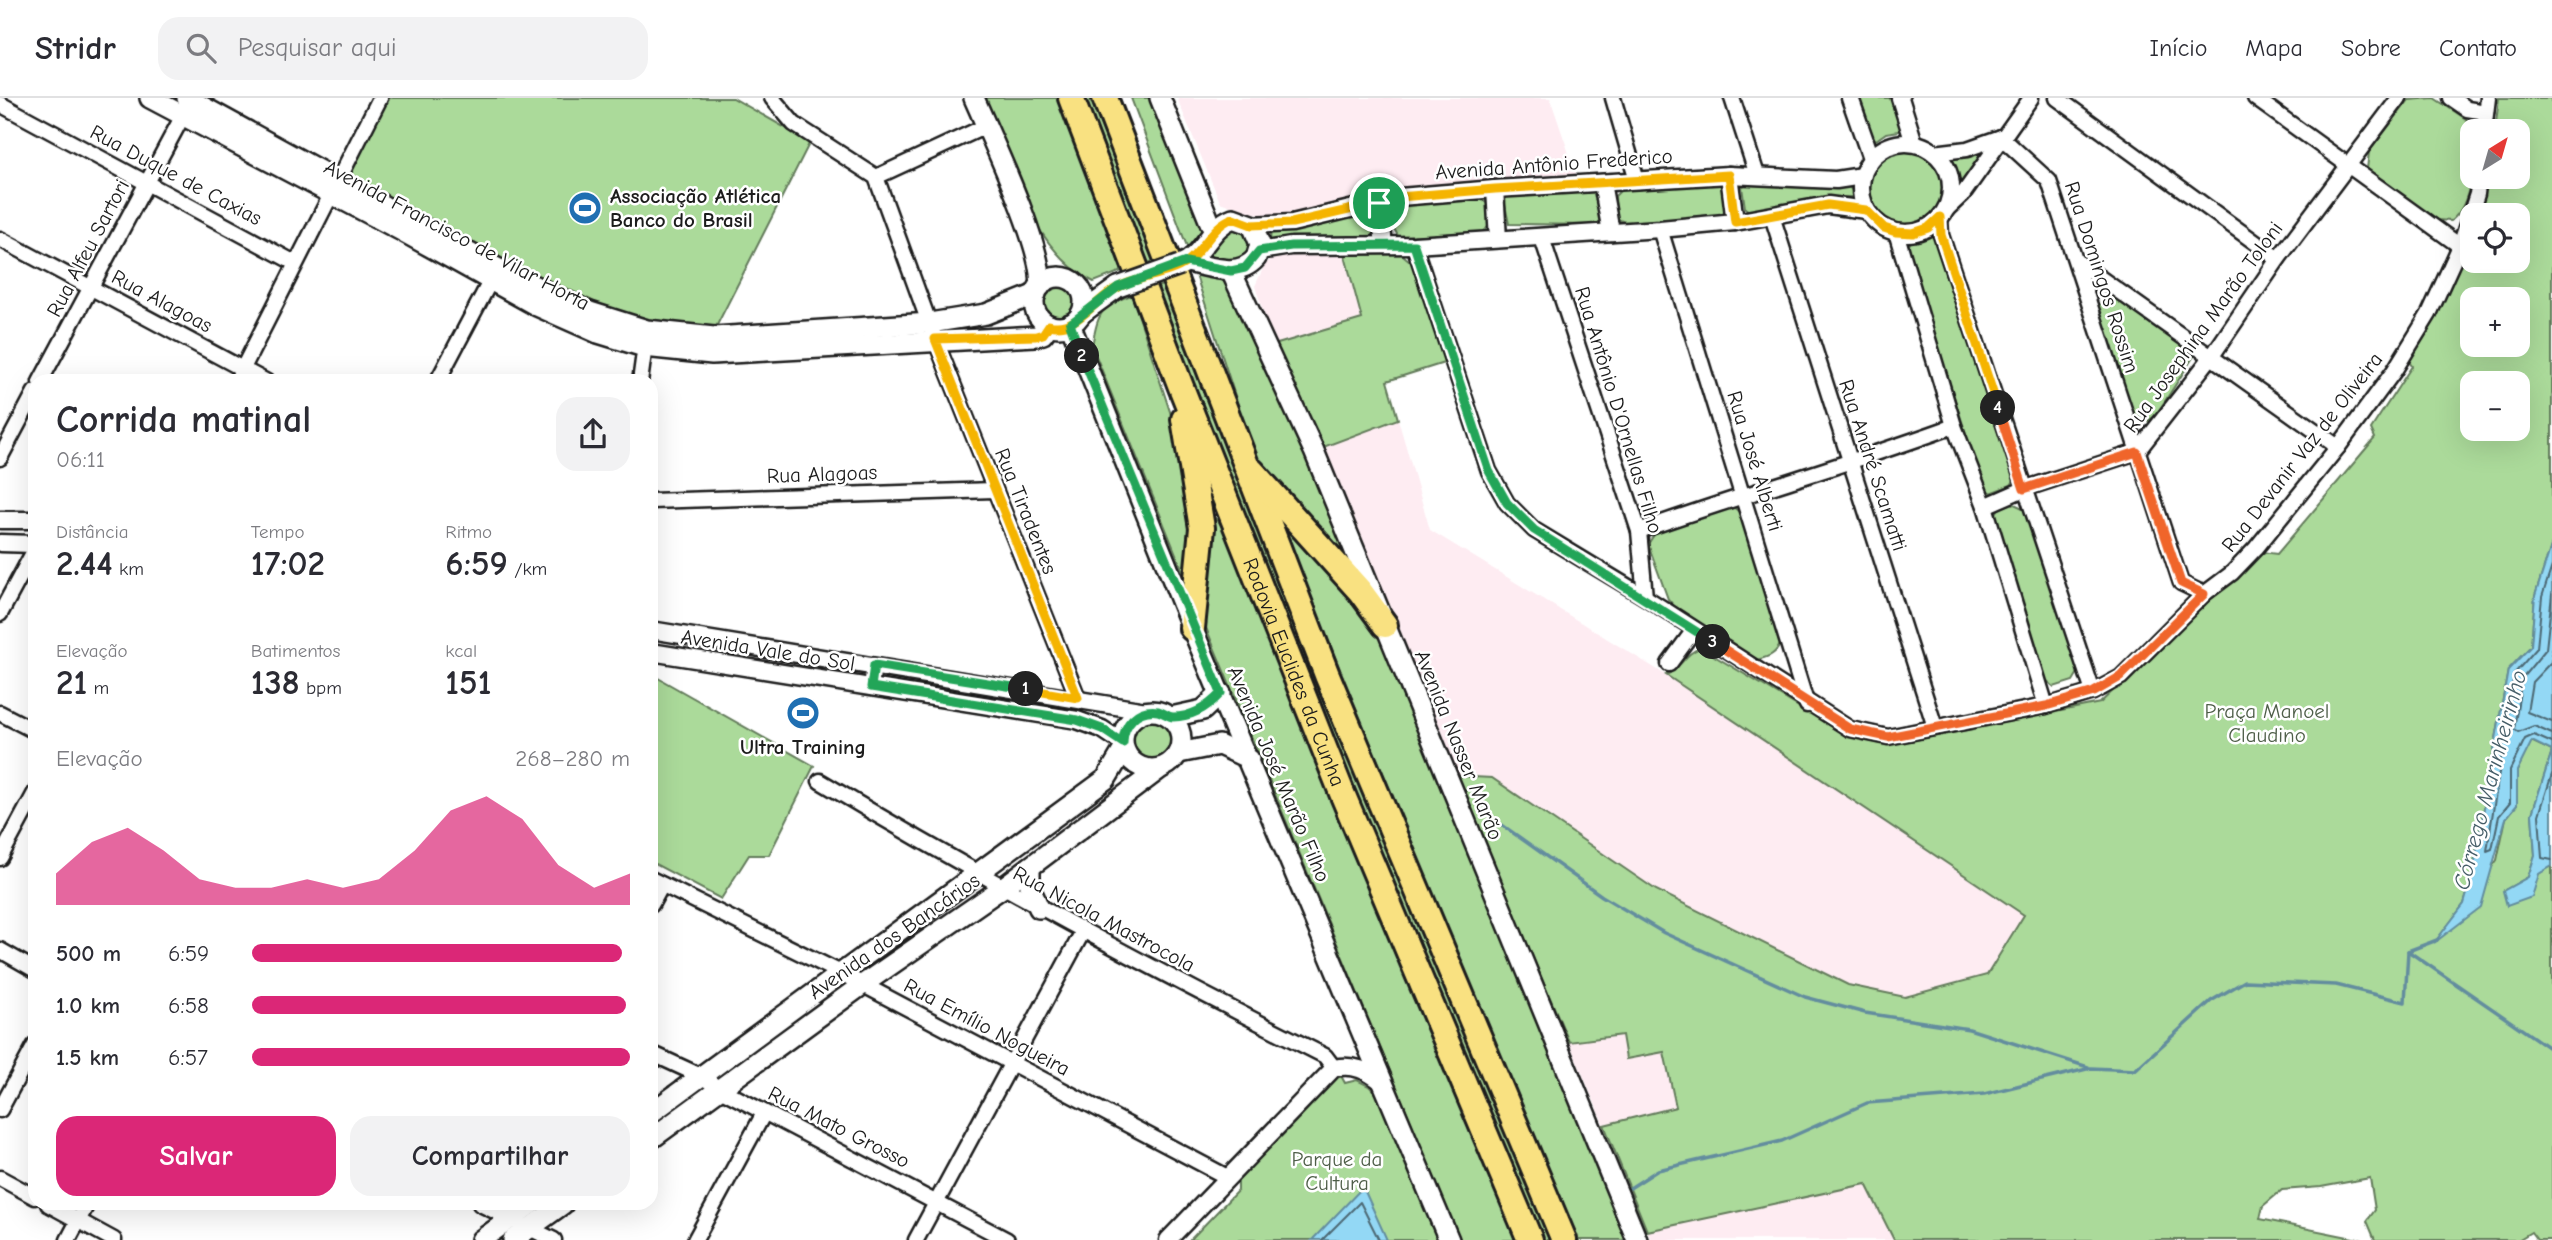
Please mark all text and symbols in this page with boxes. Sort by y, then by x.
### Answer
search box [158,17,648,80]
text: Stridr [35,29,116,67]
icon: search [182,29,220,67]
text: Pesquisar aqui [238,33,397,63]
text: Início [2149,34,2207,62]
text: Mapa [2245,34,2303,62]
text: Sobre [2341,34,2401,62]
text: Contato [2439,34,2517,62]
north arrow [2460,119,2530,189]
map controls [2460,119,2530,441]
street label: Rua Duque de Caxias [86,120,266,230]
street label: Avenida Antônio Frederico [1435,144,1673,184]
street label: Avenida Francisco de Vilar Horta [320,155,594,315]
pin [1349,173,1409,233]
street label: Rua Alfeu Sartori [42,175,134,321]
street label: Rua Domingos Rossim [2060,178,2144,376]
place label: Associação Atlética Banco do Brasil [610,184,781,232]
icon: arrive [1360,184,1398,222]
sports icon: Associação Atlética Banco do Brasil [566,189,604,227]
button: locate [2460,203,2530,273]
street label: Rua Josephina Marão Toloni [2118,217,2288,437]
street label: Rua Alagoas [108,264,216,338]
street label: Rua Antônio D'Ornellas Filho [1570,284,1668,536]
button: + [2460,287,2530,357]
pin: 2 [1064,338,1100,374]
text: 2 [1077,344,1086,366]
street label: Rua Devanir Vaz de Oliveira [2217,347,2387,557]
button: − [2460,371,2530,441]
street label: Rua André Scamatti [1834,376,1912,554]
street label: Rua José Alberti [1722,388,1788,534]
pin: 4 [1980,390,2016,426]
text: 4 [1993,396,2002,418]
button: share [556,397,630,471]
text: Corrida matinal [56,398,311,442]
street label: Rua Tiradentes [990,445,1062,577]
text: 06:11 [56,446,105,473]
street label: Rua Alagoas [766,460,878,488]
text: Distância [56,521,129,543]
text: Tempo [251,521,304,543]
text: Ritmo [445,521,492,543]
text: 2.44 [56,543,113,584]
text: 17:02 [251,543,325,584]
text: 6:59 [445,543,508,584]
street label: Rodovia Euclides da Cunha [1238,555,1350,790]
text: km [113,558,144,580]
text: /km [508,558,547,580]
street label: Avenida Vale do Sol [679,624,857,676]
pin: 3 [1696,624,1730,660]
text: 3 [1708,630,1717,652]
text: Elevação [56,640,128,662]
text: Batimentos [251,640,340,662]
text: kcal [445,640,477,662]
street label: Avenida Nasser Marão [1410,647,1508,843]
text: 21 [56,662,87,703]
text: 138 [251,662,300,703]
text: 151 [445,662,491,703]
street label: Avenida José Marão Filho [1223,662,1335,886]
water label: Córrego Marinheirinho [2448,667,2532,893]
pin: 1 [1009,672,1044,706]
text: m [87,677,109,699]
text: bpm [300,677,342,699]
text: 1 [1022,677,1029,699]
sports icon: Ultra Training [784,694,822,732]
park label: Praça Manoel Claudino [2205,699,2329,747]
place label: Ultra Training [740,735,866,759]
text: Elevação [56,745,143,772]
text: 268–280 m [515,745,630,772]
street label: Rua Nicola Mastrocola [1009,861,1199,977]
street label: Avenida dos Bancários [804,868,984,1004]
text: 500 m [56,940,121,967]
text: 6:59 [168,940,209,967]
street label: Rua Emílio Nogueira [900,973,1074,1081]
text: 1.0 km [56,992,120,1019]
text: 6:58 [168,992,209,1019]
text: 1.5 km [56,1044,119,1071]
text: 6:57 [168,1044,208,1071]
street label: Rua Mato Grosso [764,1081,914,1173]
button: Salvar [56,1116,336,1196]
button: Compartilhar [350,1116,630,1196]
park label: Parque da Cultura [1292,1147,1382,1195]

